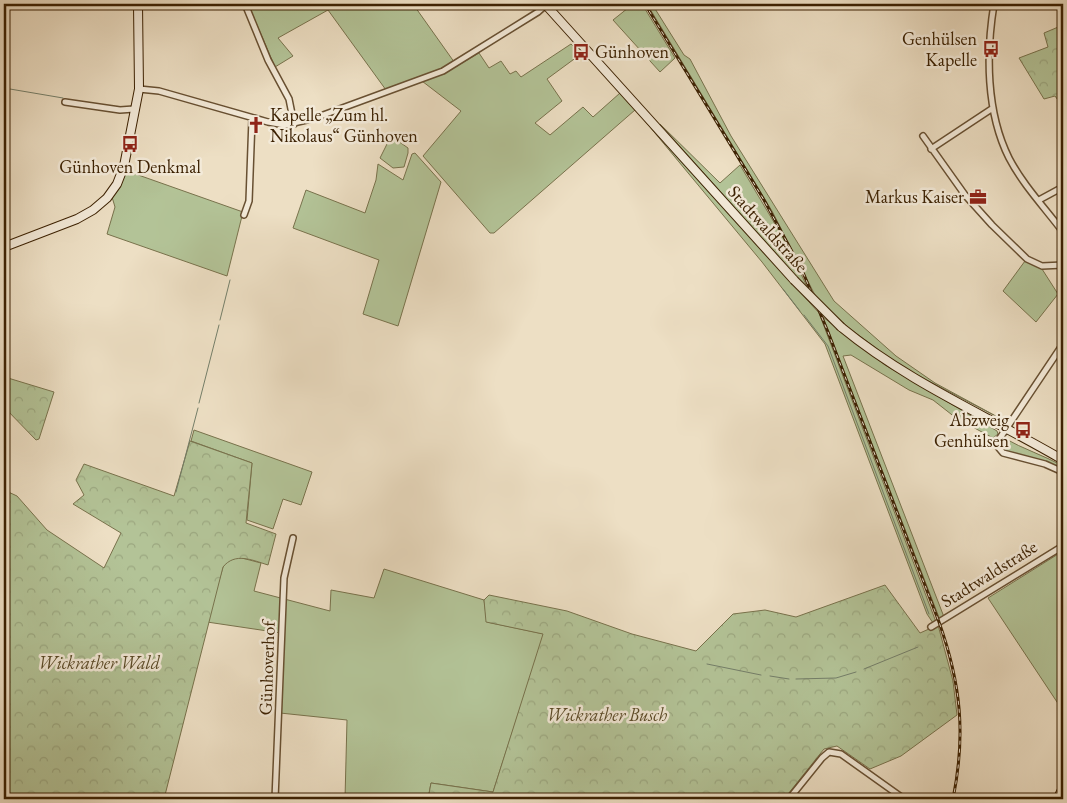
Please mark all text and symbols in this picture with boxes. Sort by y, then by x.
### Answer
place label: Genhülsen Kapelle [902,27,977,71]
bus stop icon: Genhülsen Kapelle [981,39,1001,59]
place label: Günhoven [595,40,669,63]
bus stop icon: Günhoven [571,42,591,62]
place label: Kapelle „Zum hl. Nikolaus“ Günhoven [270,103,418,147]
church icon: Kapelle „Zum hl. Nikolaus“ Günhoven [246,115,266,135]
bus stop icon: Günhoven Denkmal [120,134,140,154]
place label: Günhoven Denkmal [59,155,201,178]
street label: Stadtwaldstraße [723,180,814,277]
place label: Markus Kaiser [865,185,964,208]
office icon: Markus Kaiser [968,187,988,207]
place label: Abzweig Genhülsen [934,408,1009,452]
bus stop icon: Abzweig Genhülsen [1013,420,1033,440]
street label: Stadtwaldstraße [936,535,1041,612]
street label: Günhoverhof [253,618,280,716]
park label: Wickrather Wald [38,651,161,674]
park label: Wickrather Busch [547,703,668,726]

